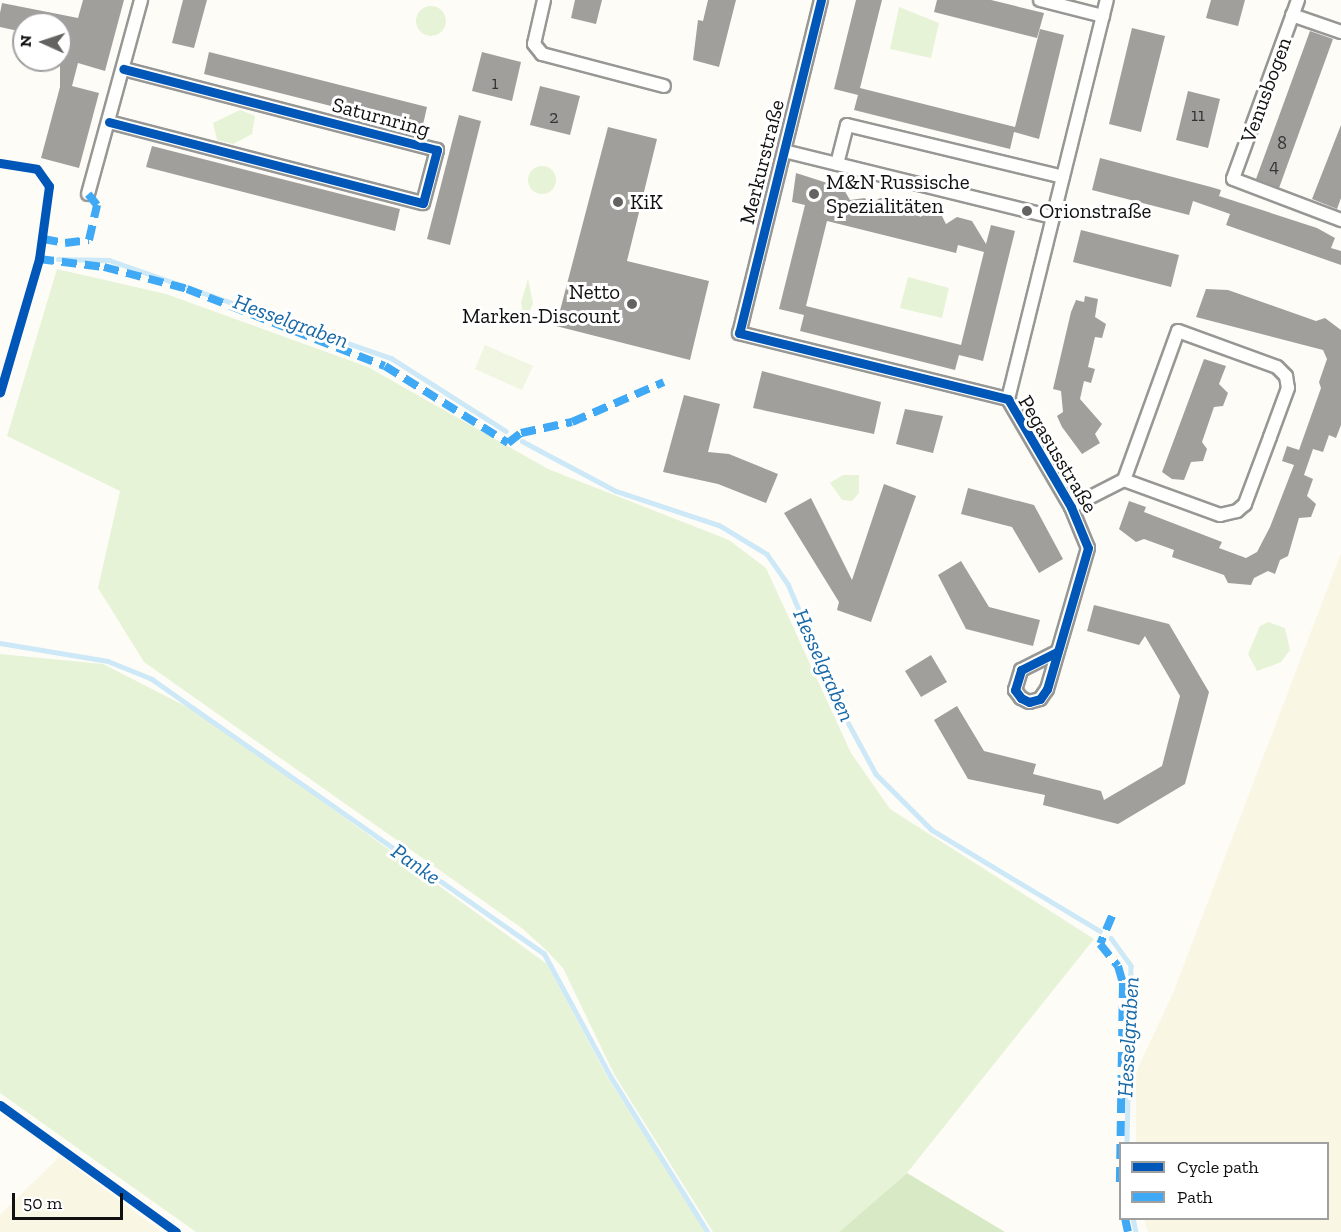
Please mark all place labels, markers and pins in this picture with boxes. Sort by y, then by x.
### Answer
place label: M&N Russische Spezialitäten [826,169,970,219]
marker: M&N Russische Spezialitäten [807,187,821,201]
place label: KiK [630,189,663,215]
marker: KiK [611,195,625,209]
place label: Orionstraße [1039,198,1151,224]
marker: Orionstraße [1020,204,1034,218]
place label: Netto Marken-Discount [462,279,620,329]
marker: Netto Marken-Discount [625,297,639,311]

